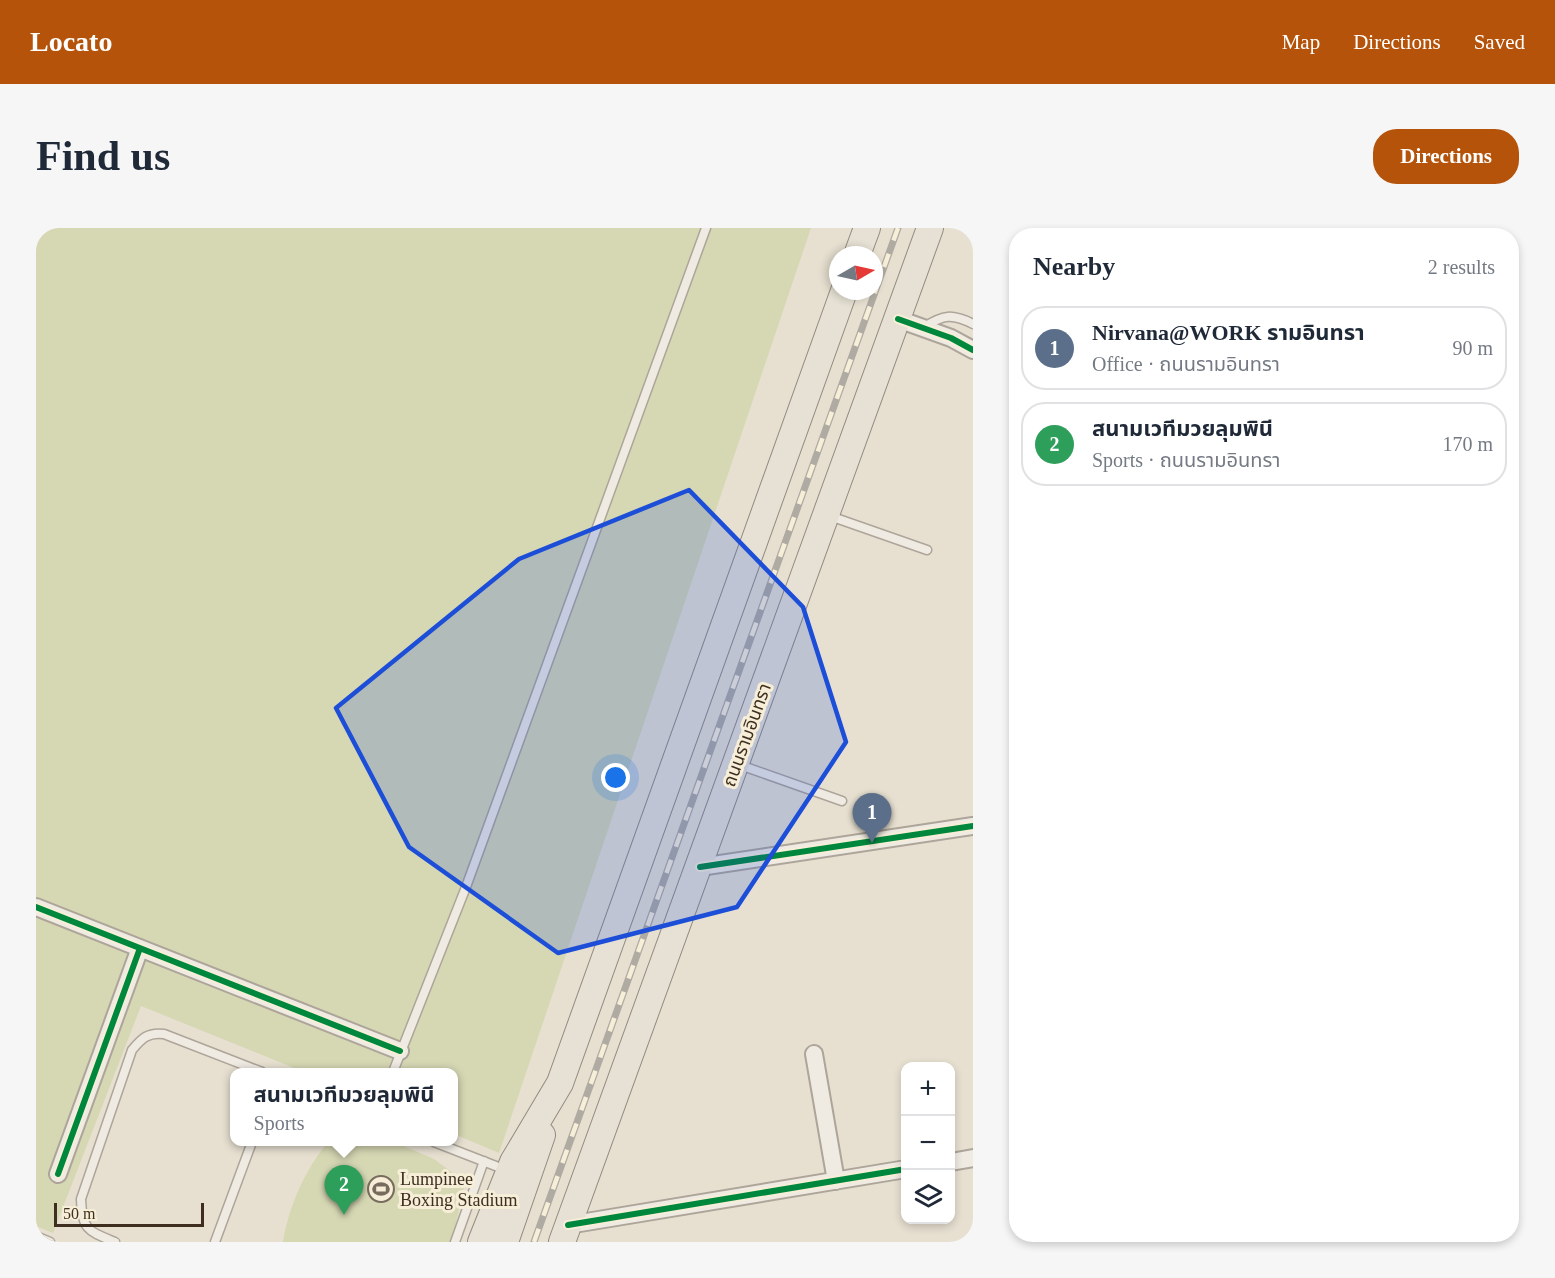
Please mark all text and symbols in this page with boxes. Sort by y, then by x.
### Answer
text: Locato [30,26,112,57]
text: Map [1282,30,1320,54]
text: Directions [1353,30,1441,54]
text: Saved [1474,30,1525,54]
button: Directions [1373,129,1519,184]
text: Find us [36,133,170,179]
north arrow [829,246,883,300]
text: Nearby [1033,252,1115,281]
text: 2 results [1428,256,1495,278]
text: Nirvana@WORK รามอินทรา [1092,320,1365,345]
text: 1 [1050,337,1060,359]
text: 90 m [1452,337,1493,359]
text: Office · ถนนรามอินทรา [1092,353,1280,375]
text: สนามเวทีมวยลุมพินี [1092,416,1273,441]
text: 2 [1050,433,1060,455]
text: 170 m [1442,433,1493,455]
text: Sports · ถนนรามอินทรา [1092,449,1280,471]
street label: ถนนรามอินทรา [719,681,775,789]
your location [601,763,630,792]
pin: 1 [852,794,892,843]
map controls [901,1062,955,1224]
button: + [901,1062,955,1116]
popup [230,1068,458,1146]
text: สนามเวทีมวยลุมพินี [254,1082,434,1107]
text: Sports [254,1112,305,1134]
button: − [901,1116,955,1170]
pin: 2 [324,1166,364,1215]
place label: Lumpinee Boxing Stadium [400,1169,518,1210]
button: layers [901,1170,955,1224]
sports icon: Lumpinee Boxing Stadium [366,1174,396,1204]
scale bar [54,1200,204,1228]
text: 50 m [63,1205,95,1222]

